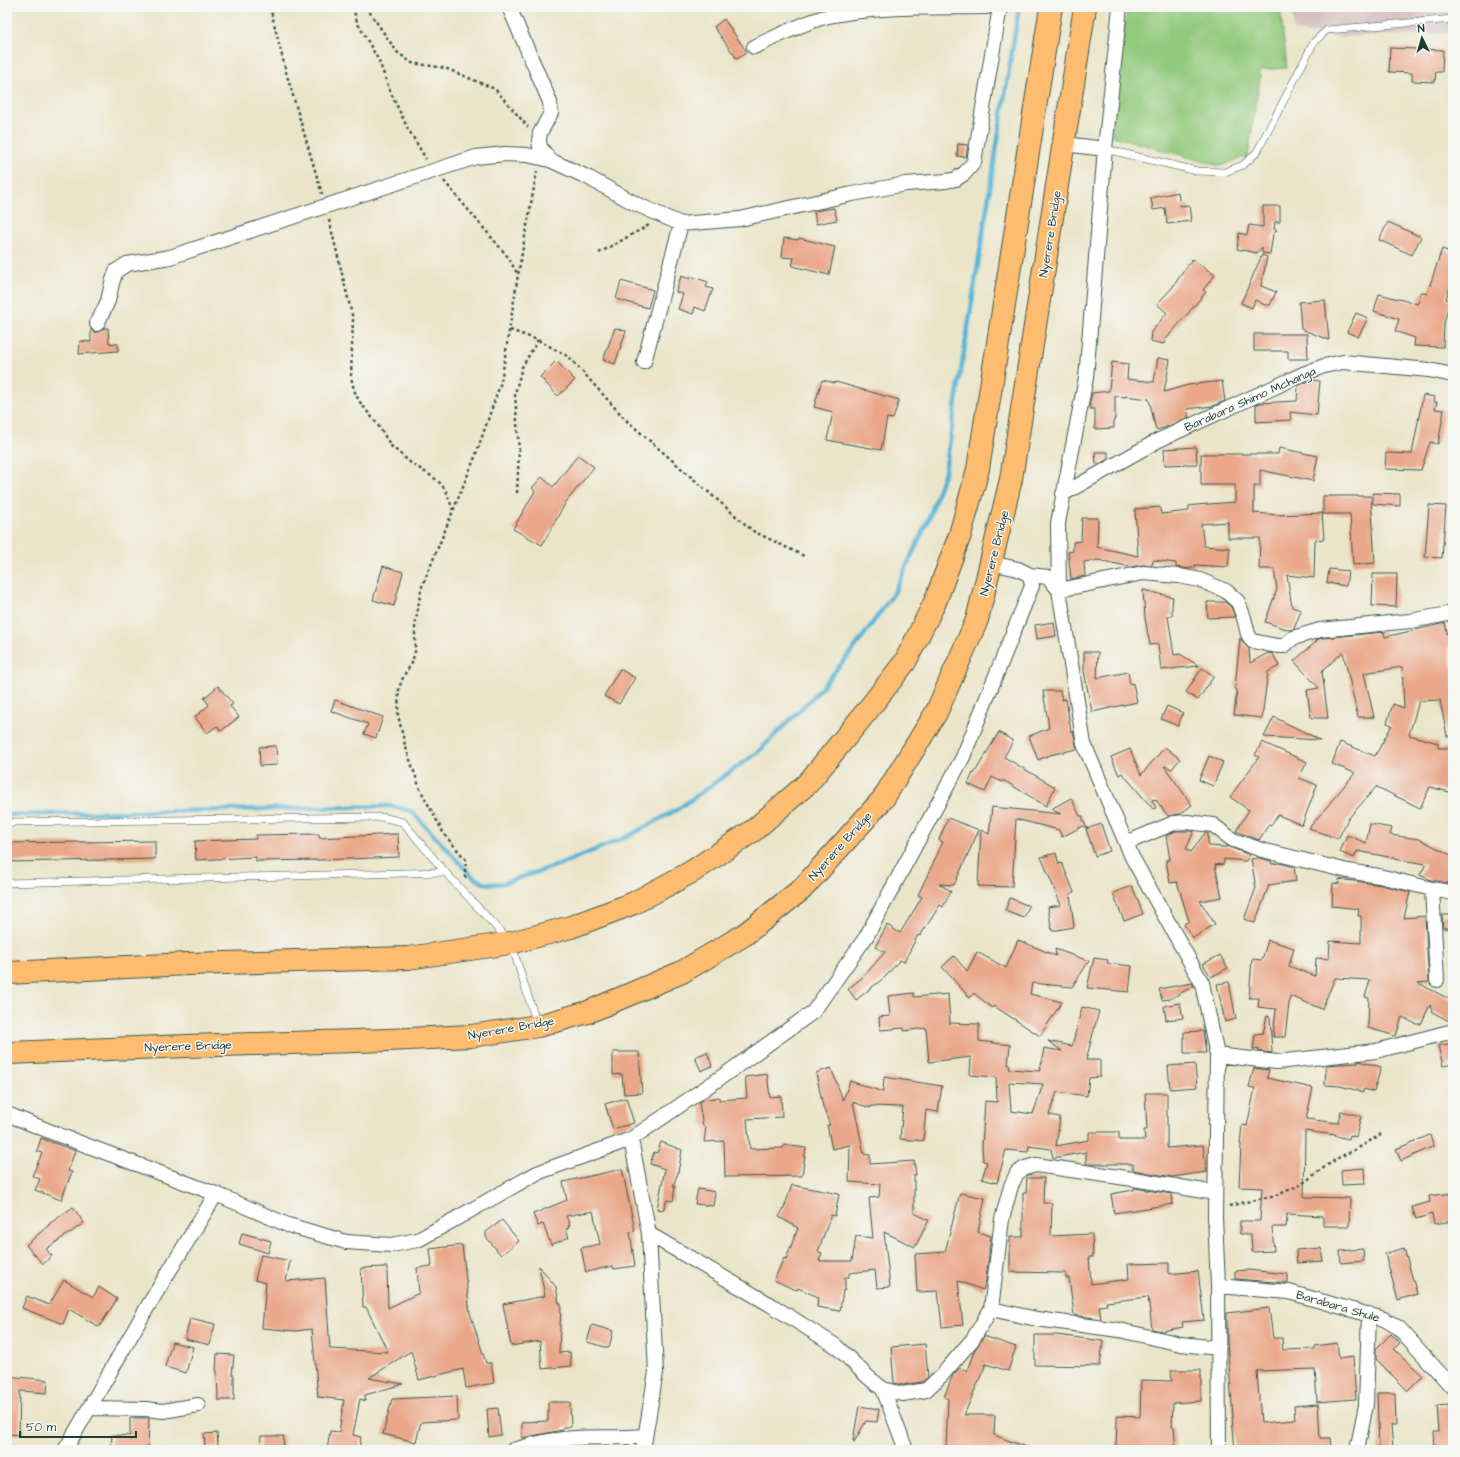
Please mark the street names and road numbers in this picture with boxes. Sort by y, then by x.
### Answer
street label: Nyerere Bridge [1035,189,1067,279]
street label: Barabara Shimo Mchanga [1182,363,1319,437]
street label: Nyerere Bridge [976,508,1014,598]
street label: Nyerere Bridge [805,808,877,885]
street label: Nyerere Bridge [467,1012,556,1045]
street label: Nyerere Bridge [144,1036,233,1058]
street label: Barabara Shule [1294,1286,1382,1327]

